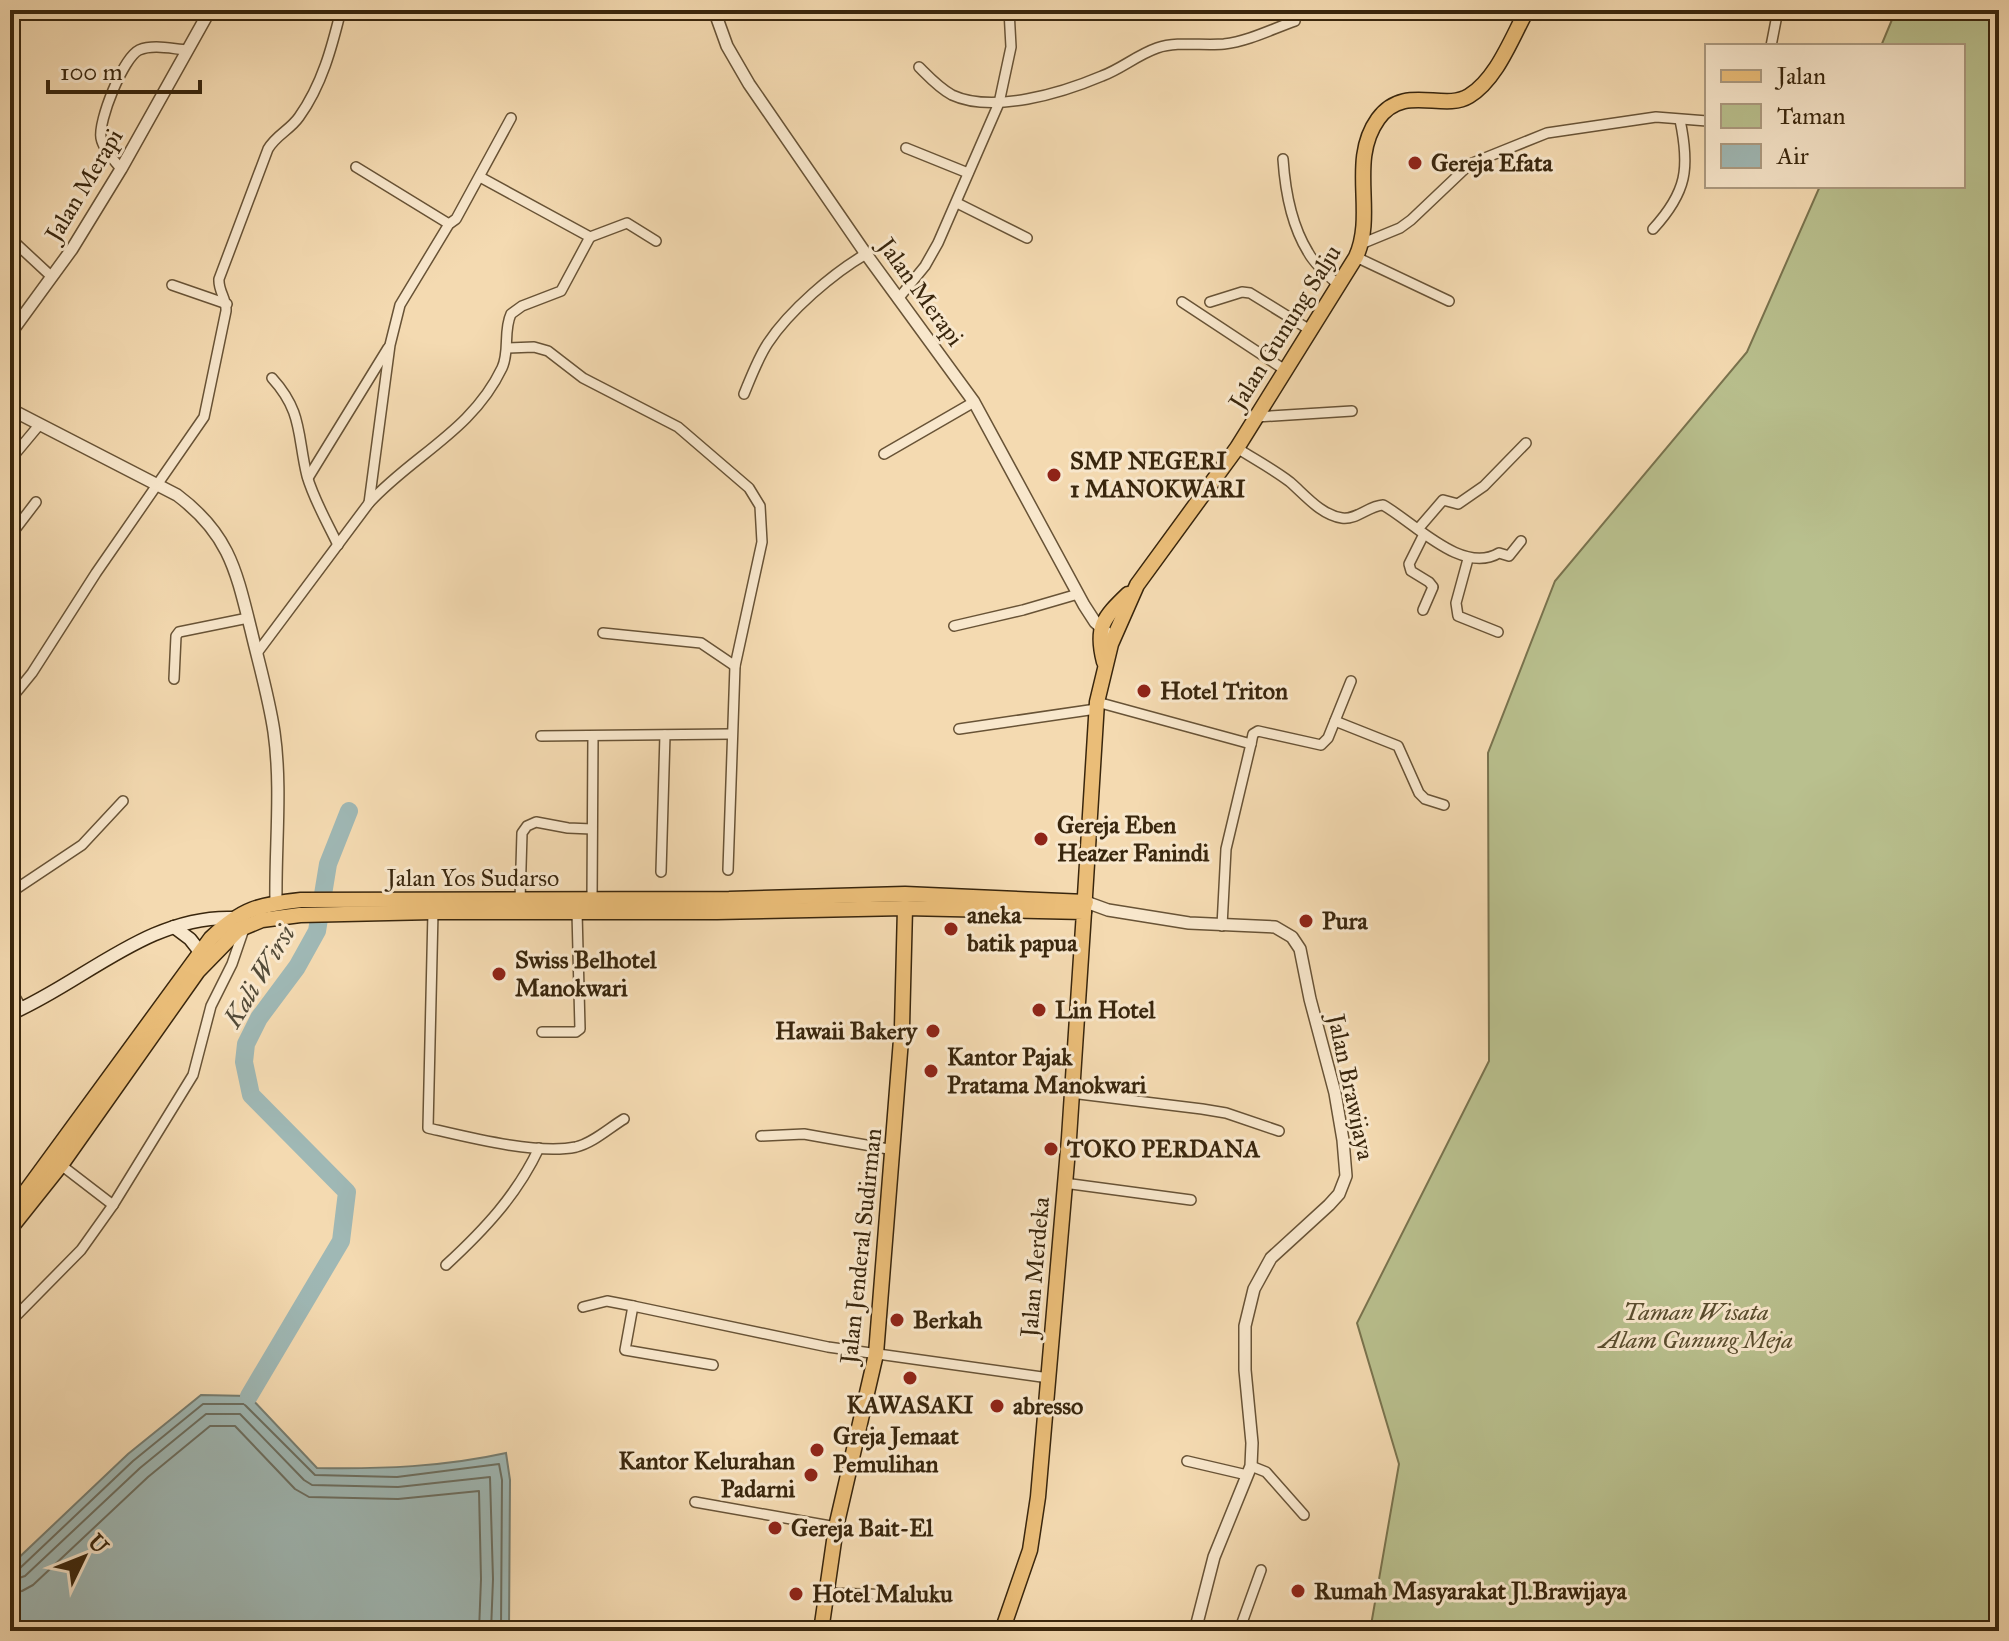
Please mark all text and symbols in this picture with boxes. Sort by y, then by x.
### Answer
scale bar [48,44,200,94]
legend [1705,44,1965,188]
text: 100 m [60,57,123,87]
text: Jalan [1774,61,1826,91]
text: Taman [1777,101,1845,131]
street label: Jalan Merapi [37,123,130,249]
text: Air [1776,141,1809,171]
place label: Gereja Efata [1431,148,1553,178]
marker: Gereja Efata [1406,154,1424,172]
street label: Jalan Merapi [870,230,970,352]
street label: Jalan Gunung Salju [1221,239,1348,417]
place label: SMP NEGERI 1 MANOKWARI [1070,446,1245,504]
marker: SMP NEGERI 1 MANOKWARI [1045,466,1063,484]
place label: Hotel Triton [1160,676,1288,706]
marker: Hotel Triton [1135,682,1153,700]
place label: Gereja Eben Heazer Fanindi [1057,810,1210,868]
marker: Gereja Eben Heazer Fanindi [1032,830,1050,848]
street label: Jalan Yos Sudarso [384,863,559,893]
place label: aneka batik papua [966,900,1078,958]
place label: Pura [1322,906,1369,936]
marker: Pura [1297,912,1315,930]
water label: Kali Wirsi [215,919,302,1035]
marker: aneka batik papua [942,920,960,938]
place label: Swiss Belhotel Manokwari [515,945,657,1003]
marker: Swiss Belhotel Manokwari [490,965,508,983]
place label: Lin Hotel [1055,995,1156,1025]
marker: Lin Hotel [1030,1001,1048,1019]
street label: Jalan Brawijaya [1320,1009,1381,1163]
place label: Hawaii Bakery [775,1016,919,1046]
marker: Hawaii Bakery [924,1022,942,1040]
place label: Kantor Pajak Pratama Manokwari [947,1042,1147,1100]
marker: Kantor Pajak Pratama Manokwari [922,1062,940,1080]
street label: Jalan Jenderal Sudirman [833,1127,888,1368]
place label: TOKO PERDANA [1066,1134,1261,1164]
marker: TOKO PERDANA [1042,1140,1060,1158]
street label: Jalan Merdeka [1014,1195,1056,1341]
park label: Taman Wisata Alam Gunung Meja [1596,1297,1793,1355]
place label: Berkah [913,1305,983,1335]
marker: Berkah [888,1311,906,1329]
marker: KAWASAKI [901,1369,919,1387]
place label: KAWASAKI [846,1390,974,1420]
place label: abresso [1013,1391,1083,1421]
marker: abresso [988,1397,1006,1415]
place label: Greja Jemaat Pemulihan [833,1421,959,1479]
marker: Greja Jemaat Pemulihan [808,1441,826,1459]
place label: Kantor Kelurahan Padarni [619,1446,795,1504]
marker: Kantor Kelurahan Padarni [802,1466,820,1484]
place label: Gereja Bait-El [791,1513,934,1543]
north arrow [44,1517,124,1597]
marker: Gereja Bait-El [766,1519,784,1537]
text: U [82,1528,114,1560]
place label: Rumah Masyarakat Jl.Brawijaya [1314,1576,1627,1606]
place label: Hotel Maluku [812,1579,953,1609]
marker: Rumah Masyarakat Jl.Brawijaya [1289,1582,1307,1600]
marker: Hotel Maluku [787,1585,805,1603]

